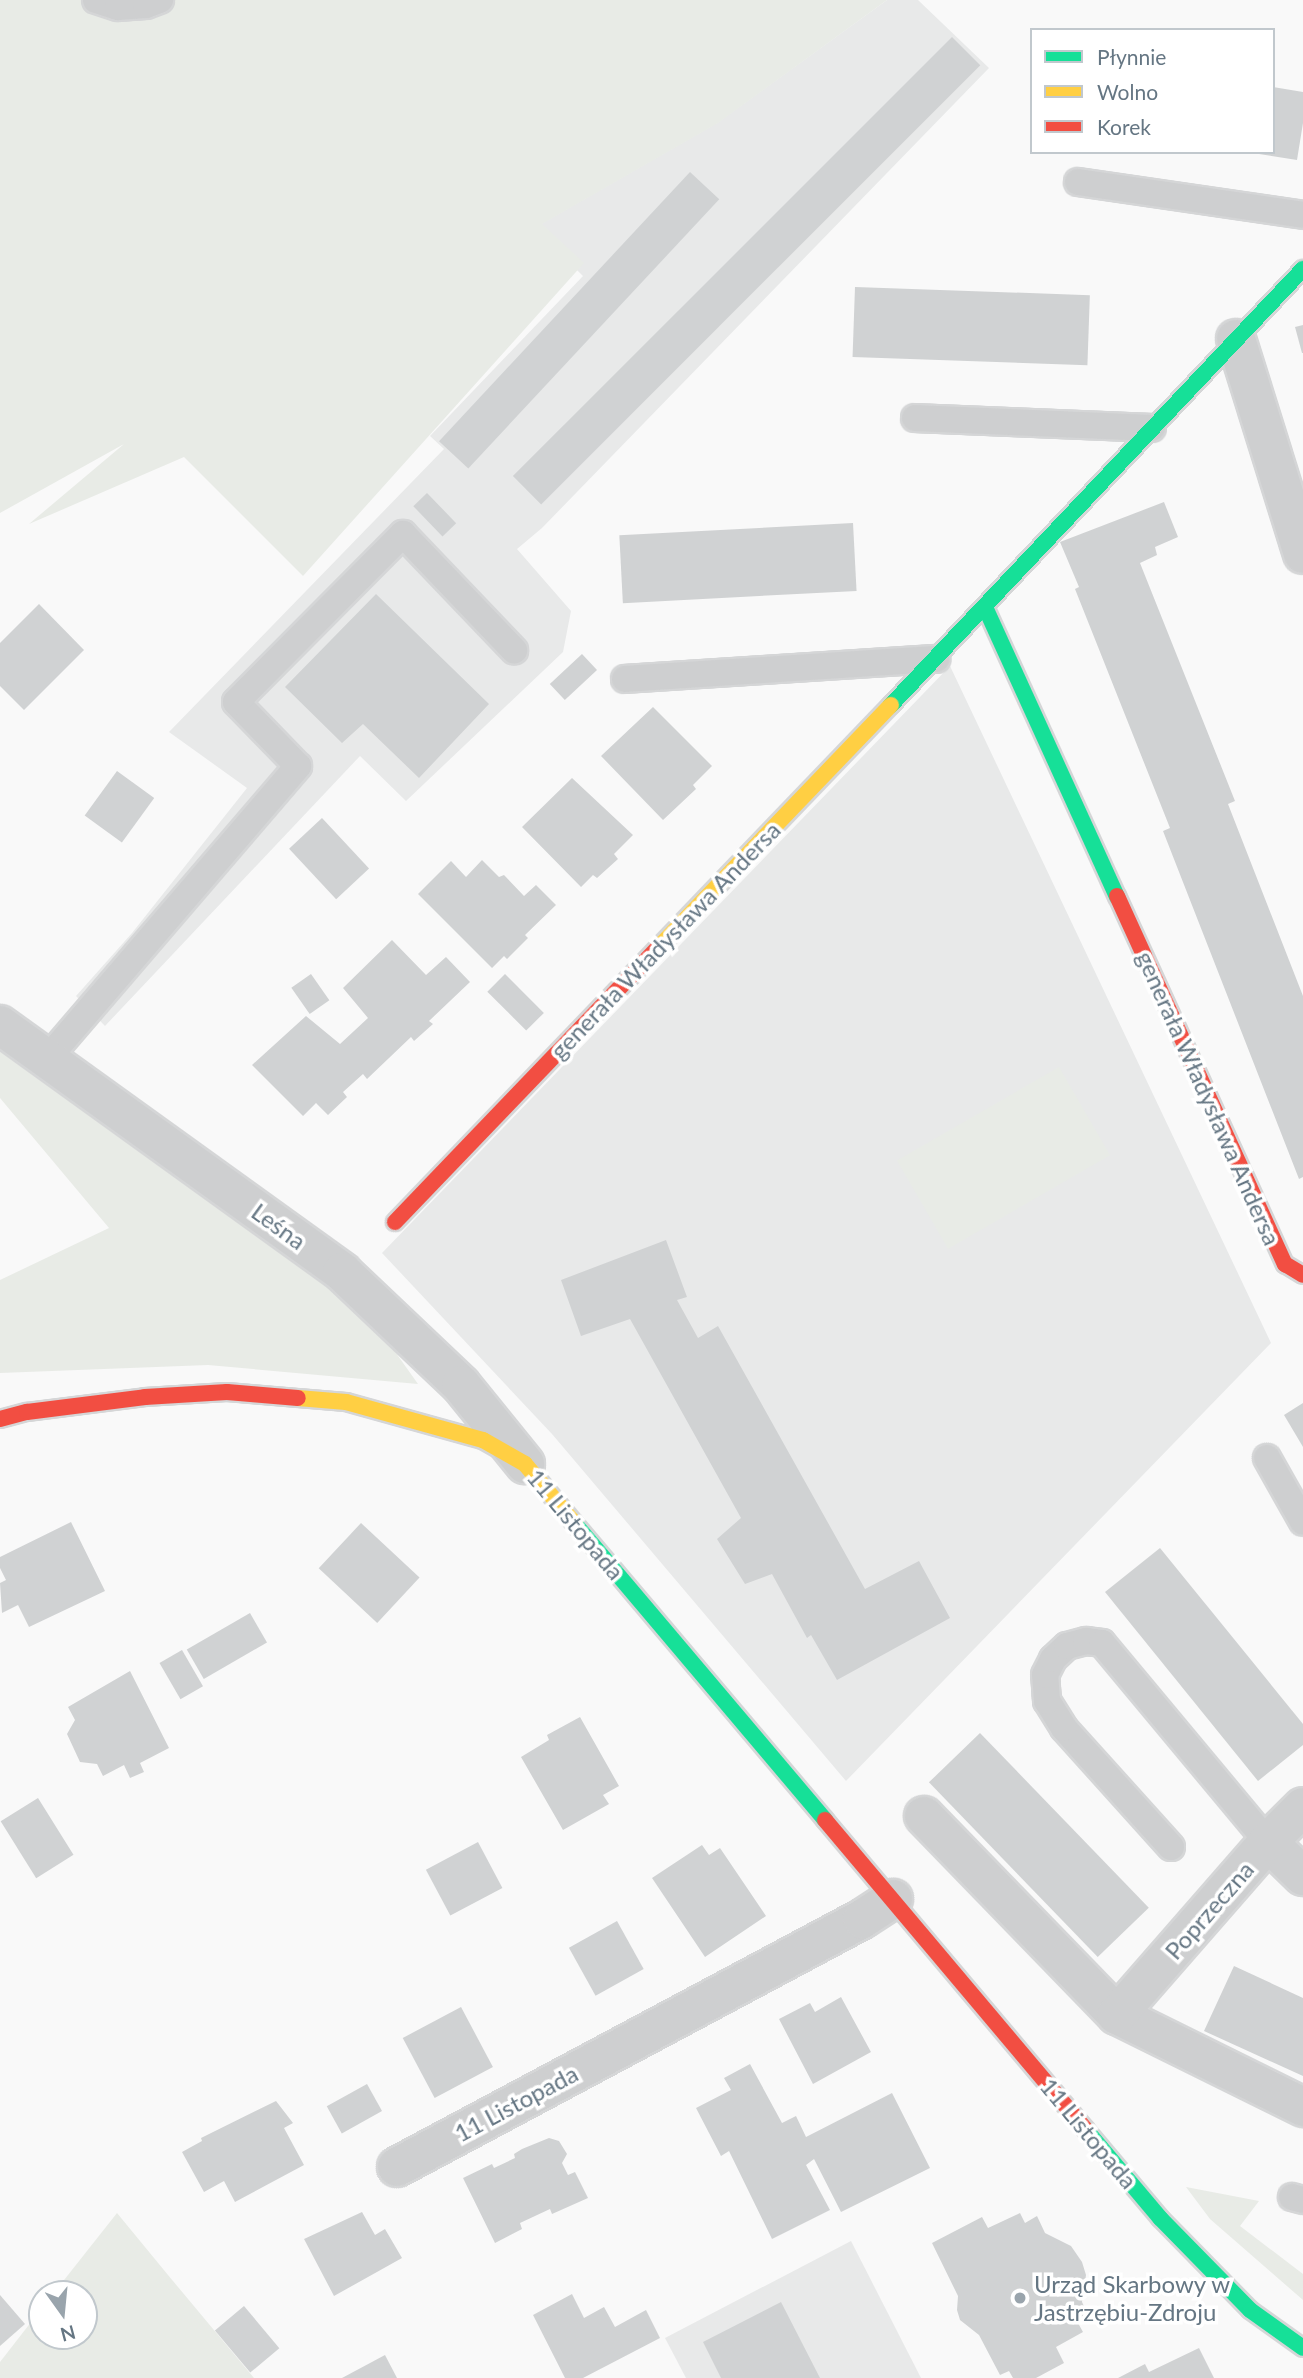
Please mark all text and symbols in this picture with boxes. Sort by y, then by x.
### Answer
legend [1030,28,1275,154]
text: Płynnie [1097,44,1166,69]
text: Wolno [1097,79,1158,104]
text: Korek [1097,114,1151,139]
street label: generała Władysława Andersa [544,815,786,1065]
street label: generała Władysława Andersa [1131,946,1287,1250]
street label: Leśna [246,1197,312,1255]
street label: 11 Listopada [521,1463,631,1585]
street label: Poprzeczna [1159,1855,1259,1965]
street label: 11 Listopada [449,2059,583,2147]
street label: 11 Listopada [1034,2072,1144,2194]
place label: Urząd Skarbowy w Jastrzębiu-Zdroju [1034,2270,1231,2326]
north arrow [28,2280,98,2350]
marker: Urząd Skarbowy w Jastrzębiu-Zdroju [1012,2290,1028,2306]
text: N [58,2321,78,2347]

